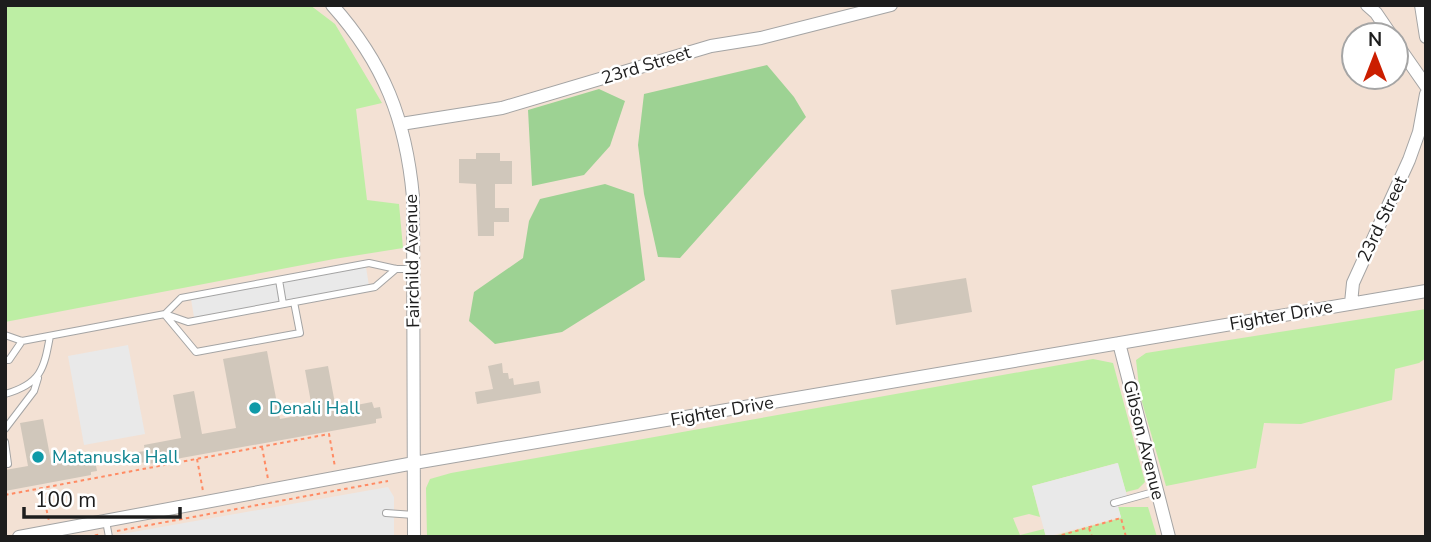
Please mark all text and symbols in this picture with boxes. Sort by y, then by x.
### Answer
north arrow [1340,21,1410,91]
text: N [1368,27,1382,53]
street label: 23rd Street [598,40,694,90]
street label: 23rd Street [1352,172,1413,266]
street label: Fairchild Avenue [399,194,425,328]
street label: Fighter Drive [1228,294,1334,336]
street label: Gibson Avenue [1118,378,1170,502]
street label: Fighter Drive [669,390,775,432]
place label: Denali Hall [269,396,360,420]
marker: Denali Hall [247,400,263,416]
place label: Matanuska Hall [52,445,179,469]
marker: Matanuska Hall [30,449,46,465]
scale bar [24,476,180,520]
text: 100 m [35,486,96,514]

